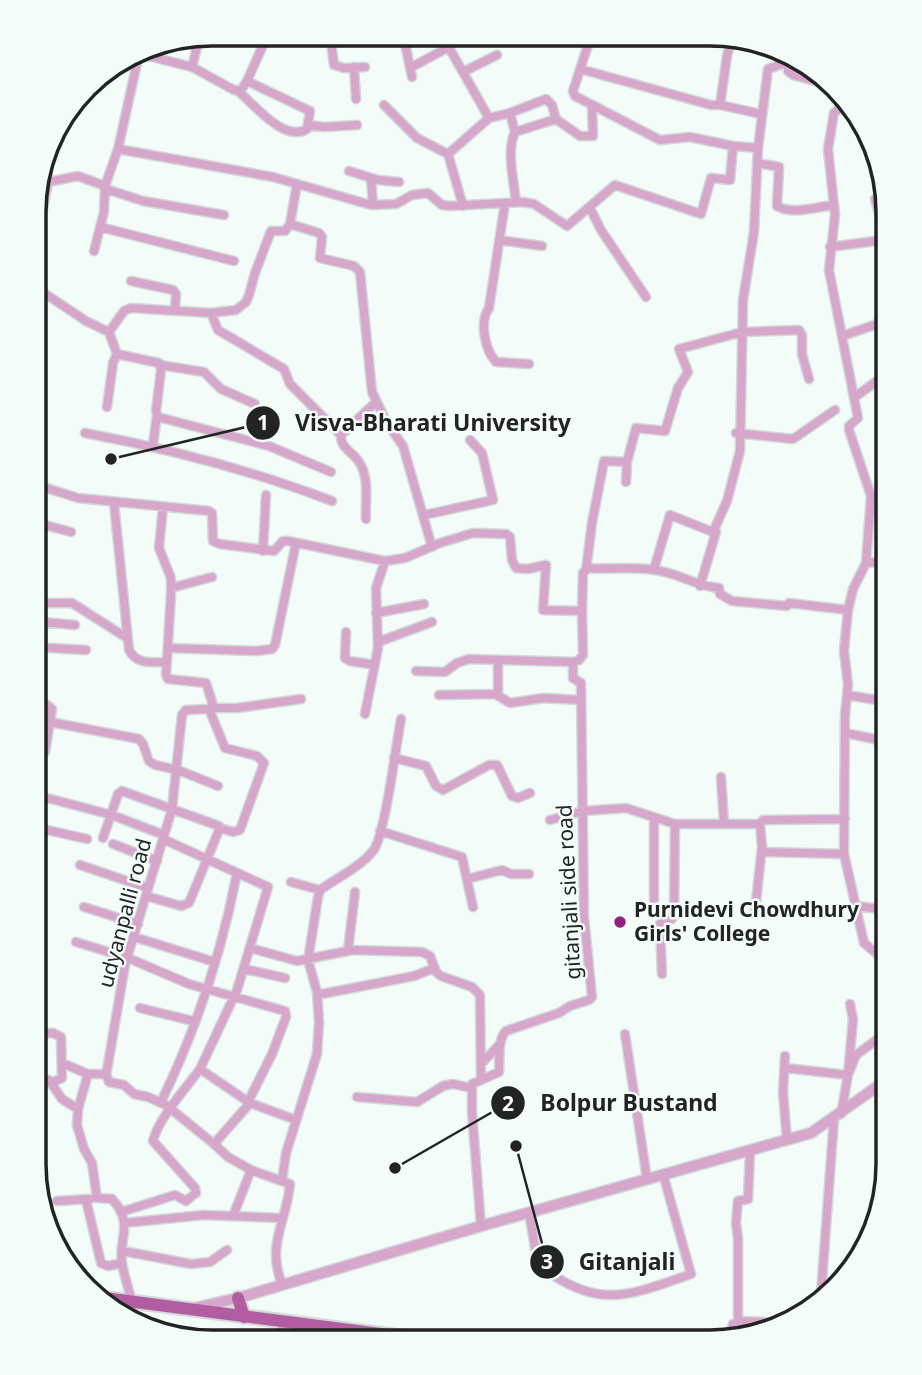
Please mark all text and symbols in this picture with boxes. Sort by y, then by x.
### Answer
callout: Visva-Bharati University [246,401,585,445]
text: Visva-Bharati University [295,406,572,438]
text: 1 [257,408,269,436]
street label: gitanjali side road [549,804,587,980]
street label: udyanpalli road [91,835,157,990]
place label: Purnidevi Chowdhury Girls' College [634,895,859,947]
marker: Purnidevi Chowdhury Girls' College [612,914,628,930]
callout: Bolpur Bustand [491,1081,731,1125]
text: Bolpur Bustand [540,1086,718,1118]
text: 2 [502,1089,514,1117]
callout: Gitanjali [530,1240,690,1284]
text: Gitanjali [579,1245,675,1277]
text: 3 [541,1247,553,1275]

